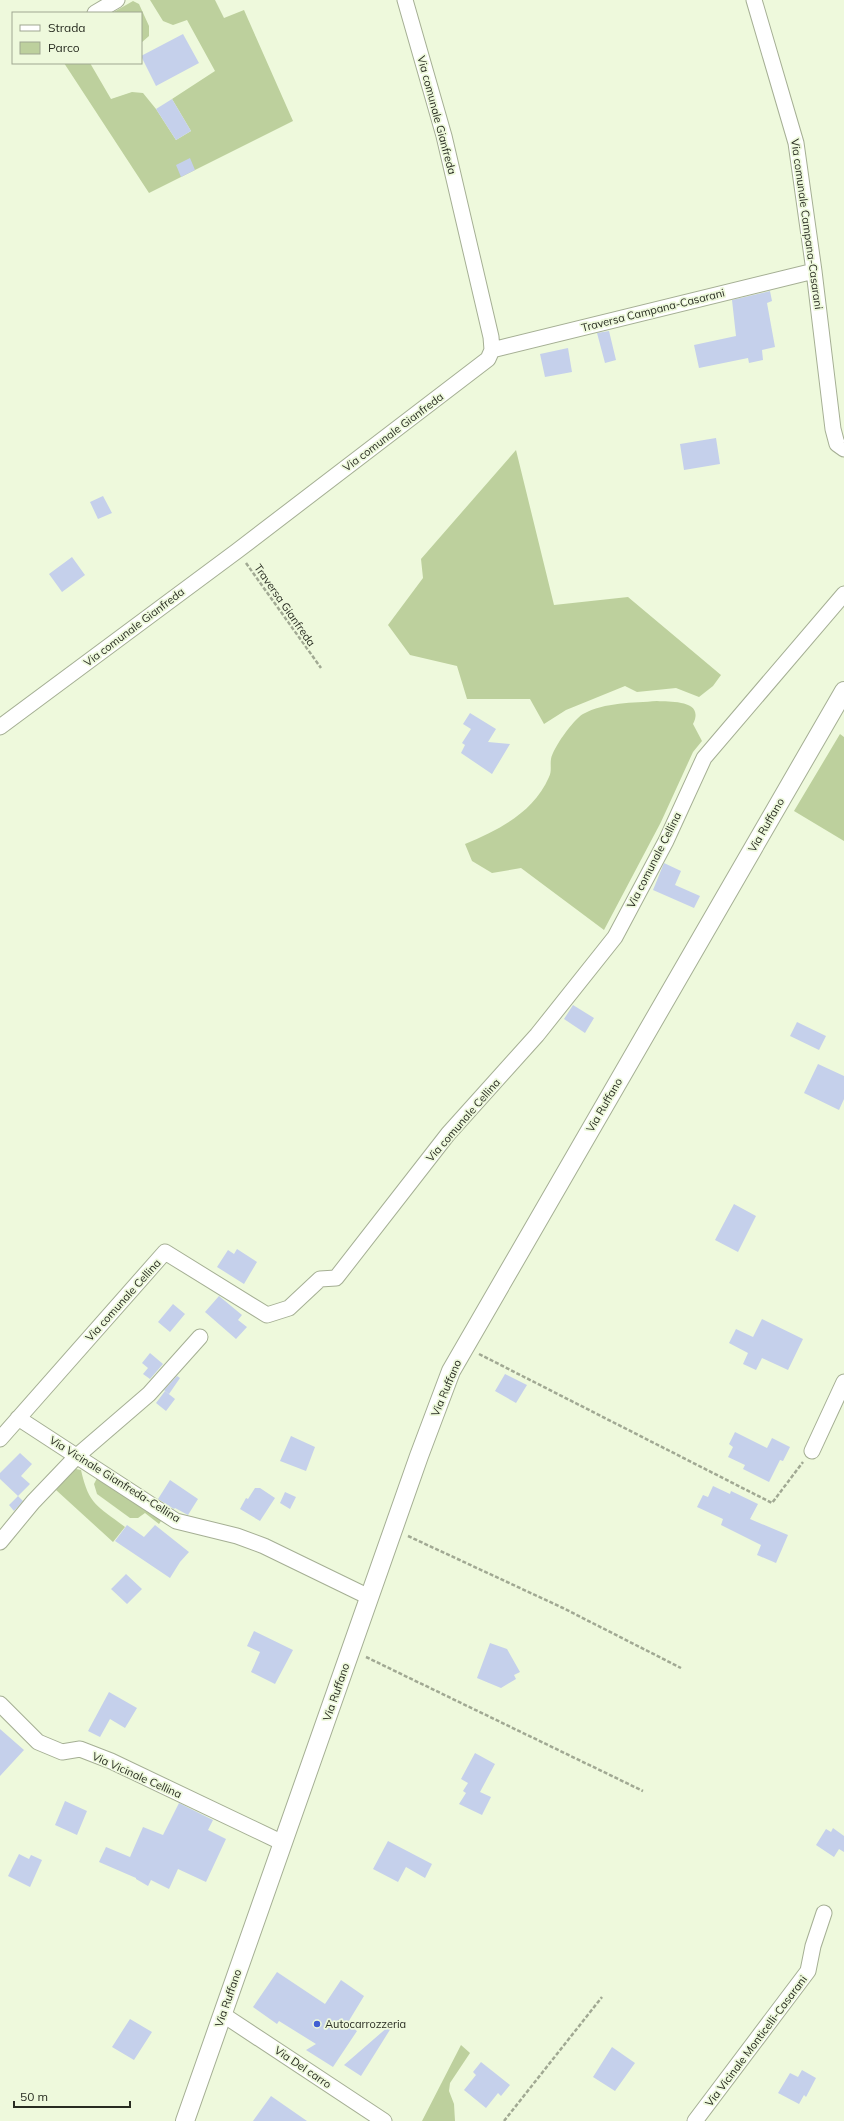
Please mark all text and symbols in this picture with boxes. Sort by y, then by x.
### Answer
legend [12,12,142,64]
text: Strada [48,20,86,35]
text: Parco [48,40,80,55]
street label: Via comunale Gianfreda [414,54,460,176]
street label: Via comunale Campana-Casarani [788,138,826,310]
street label: Traversa Campana-Casarani [580,285,726,335]
street label: Via comunale Gianfreda [340,390,446,474]
street label: Traversa Gianfreda [251,561,319,649]
street label: Via comunale Gianfreda [81,585,187,669]
street label: Via Ruffano [745,795,787,855]
street label: Via comunale Cellina [624,810,684,910]
street label: Via comunale Cellina [423,1075,503,1165]
street label: Via Ruffano [583,1075,625,1135]
street label: Via comunale Cellina [82,1256,164,1344]
street label: Via Ruffano [428,1358,464,1418]
street label: Via Vicinale Gianfreda-Cellina [47,1433,183,1525]
street label: Via Ruffano [320,1661,352,1723]
street label: Via Vicinale Cellina [90,1749,184,1801]
street label: Via Ruffano [212,1967,244,2029]
street label: Via Vicinale Monticelli-Casarani [702,1973,810,2109]
place label: Autocarrozzeria [325,2017,406,2031]
marker: Autocarrozzeria [312,2019,322,2029]
street label: Via Del carro [272,2043,334,2091]
scale bar [14,2083,130,2109]
text: 50 m [20,2089,48,2104]

